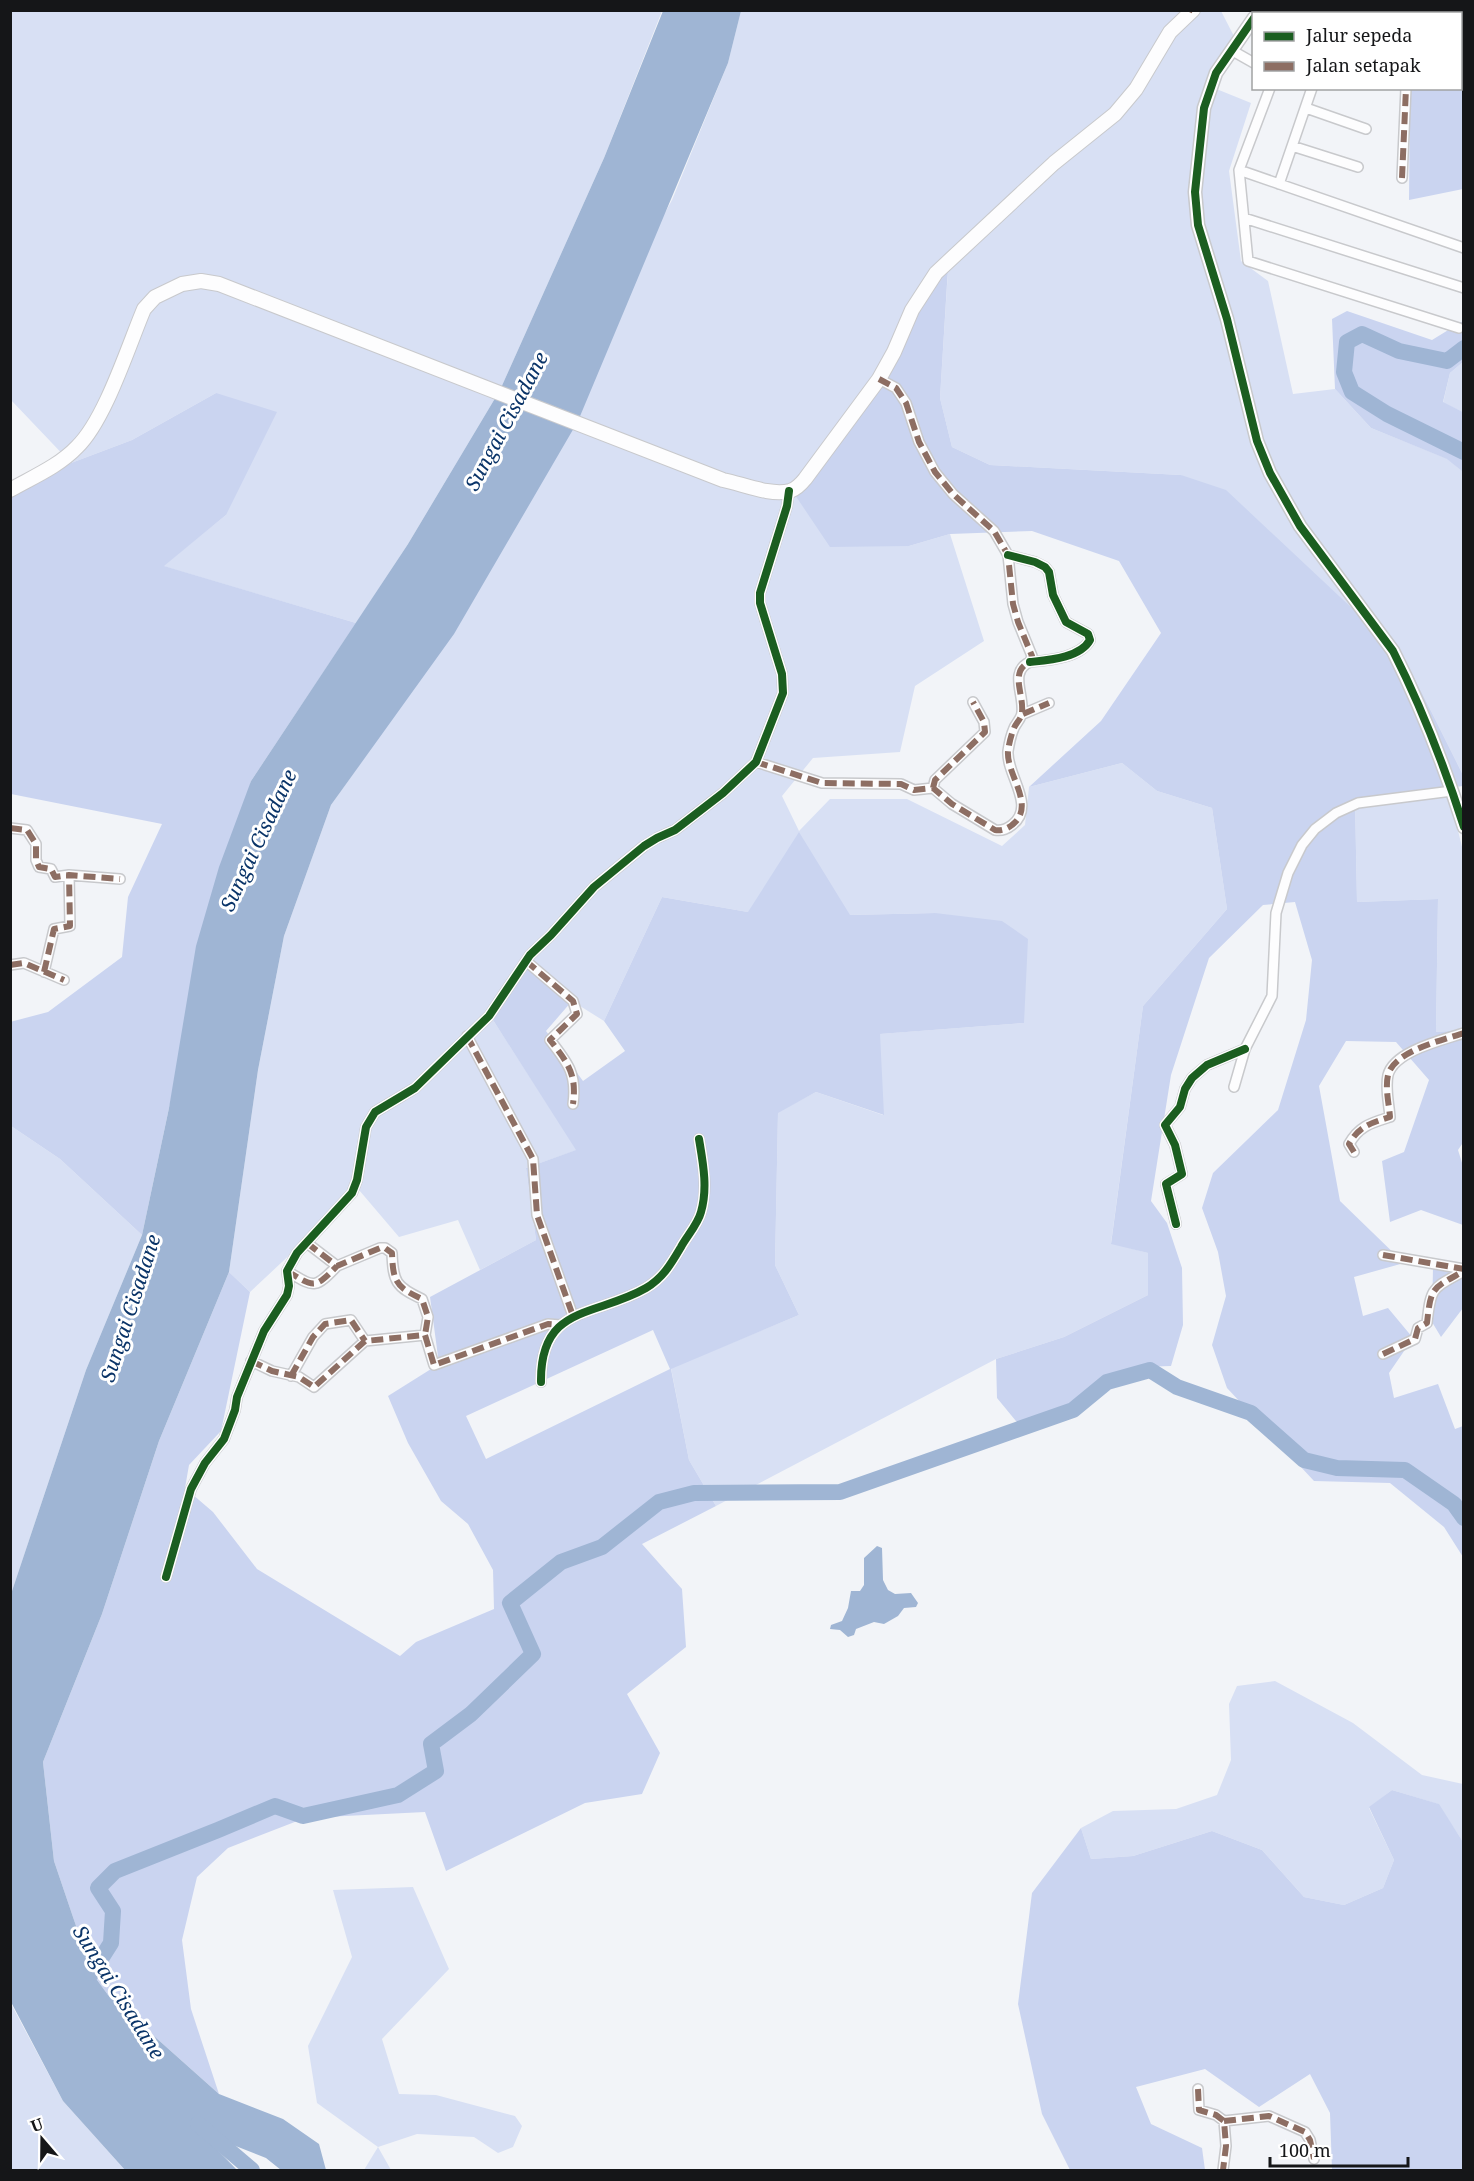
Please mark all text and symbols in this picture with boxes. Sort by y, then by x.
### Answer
legend [1252,12,1462,90]
text: Jalur sepeda [1305,23,1412,47]
text: Jalan setapak [1305,53,1421,77]
water label: Sungai Cisadane [458,347,554,495]
water label: Sungai Cisadane [213,765,303,915]
water label: Sungai Cisadane [93,1231,167,1385]
water label: Sungai Cisadane [67,1920,171,2064]
north arrow [12,2109,72,2169]
text: U [27,2113,46,2137]
scale bar [1270,2130,1408,2168]
text: 100 m [1279,2138,1331,2162]

